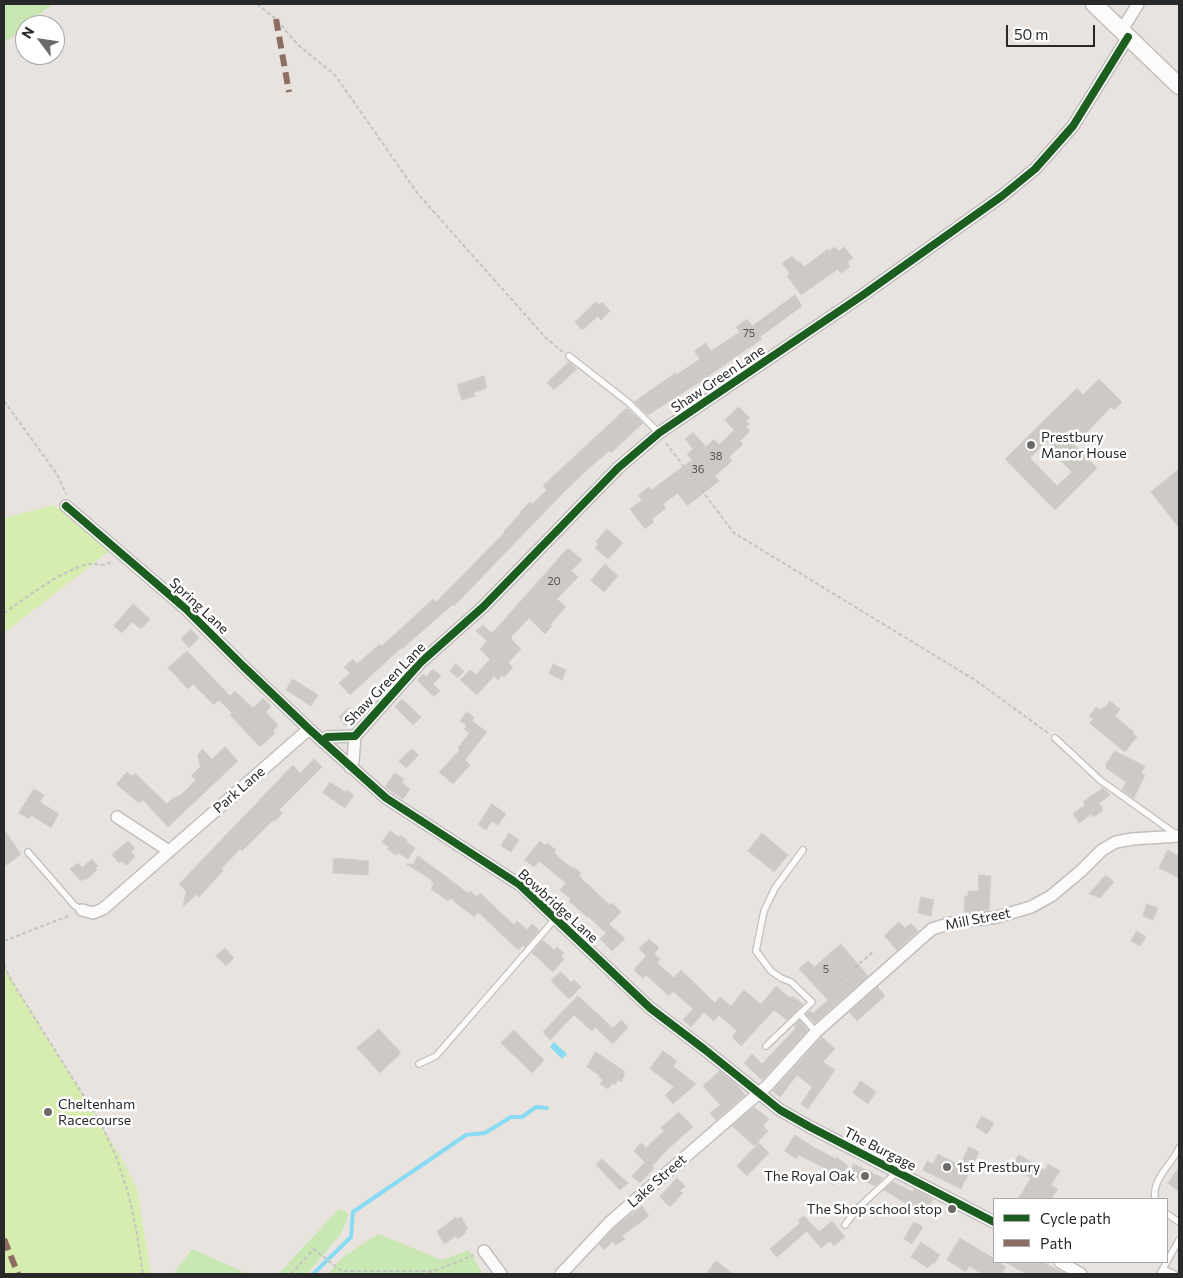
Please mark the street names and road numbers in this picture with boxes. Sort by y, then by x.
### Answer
street label: Shaw Green Lane [668,342,768,416]
street label: Spring Lane [166,574,232,638]
street label: Shaw Green Lane [341,639,429,729]
street label: Park Lane [210,763,268,817]
street label: Bowbridge Lane [514,866,602,946]
street label: Mill Street [944,904,1012,934]
street label: The Burgage [841,1124,919,1174]
street label: Lake Street [624,1151,690,1211]

